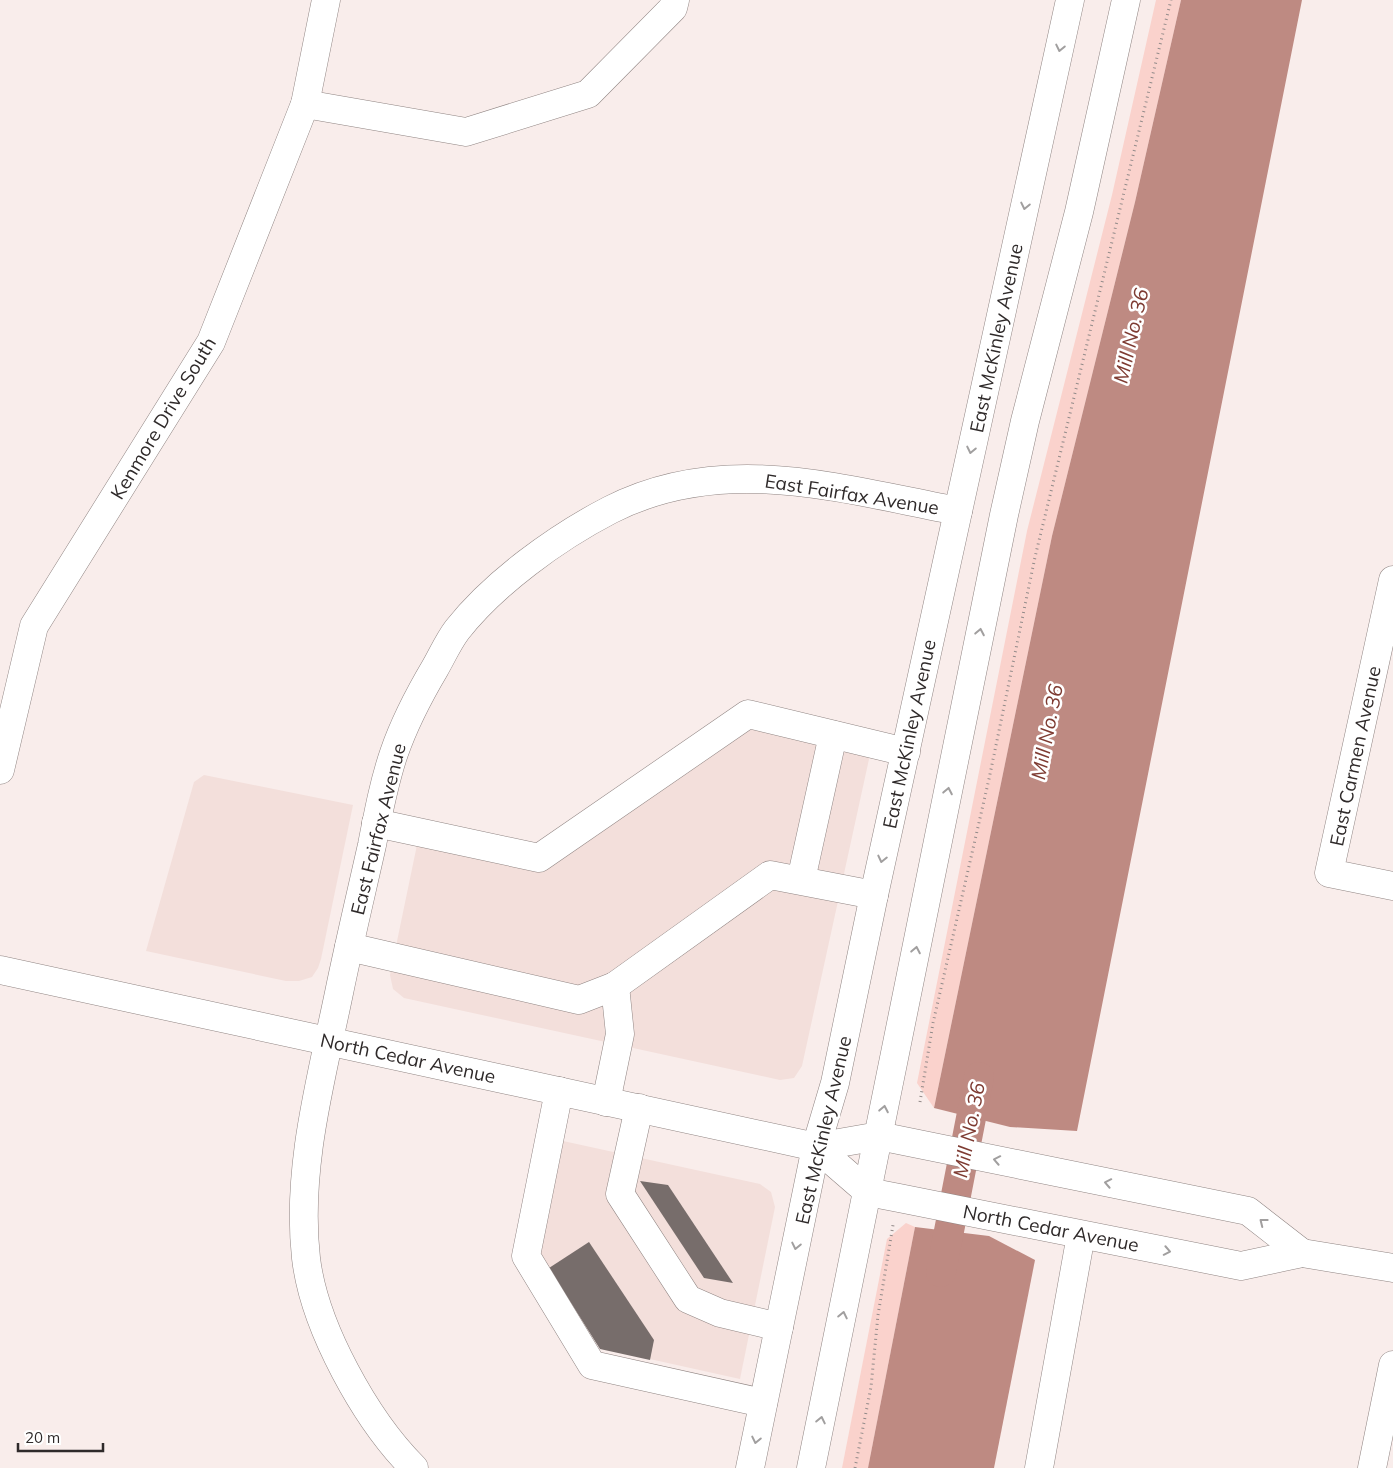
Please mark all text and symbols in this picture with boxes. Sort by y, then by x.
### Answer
one-way arrow [1055,43,1066,52]
one-way arrow [1020,202,1031,211]
street label: East McKinley Avenue [964,241,1028,435]
water label: Mill No. 36 [1107,285,1154,386]
street label: Kenmore Drive South [105,332,221,504]
one-way arrow [966,446,977,455]
street label: East Fairfax Avenue [763,468,941,520]
one-way arrow [975,627,985,636]
street label: East McKinley Avenue [877,637,941,831]
street label: East Carmen Avenue [1324,664,1386,848]
water label: Mill No. 36 [1025,681,1068,782]
street label: East Fairfax Avenue [345,741,411,917]
one-way arrow [942,786,953,795]
one-way arrow [877,854,888,863]
one-way arrow [910,946,921,955]
street label: North Cedar Avenue [318,1028,498,1088]
street label: East McKinley Avenue [790,1033,856,1227]
water label: Mill No. 36 [947,1079,990,1180]
one-way arrow [878,1105,889,1114]
one-way arrow [992,1155,1001,1166]
one-way arrow [1103,1178,1112,1188]
street label: North Cedar Avenue [961,1199,1141,1257]
one-way arrow [1260,1220,1269,1228]
one-way arrow [791,1242,801,1251]
one-way arrow [1163,1246,1171,1256]
one-way arrow [837,1311,848,1320]
one-way arrow [815,1416,826,1425]
scale bar [18,1420,102,1452]
text: 20 m [25,1428,60,1447]
one-way arrow [751,1435,761,1444]

